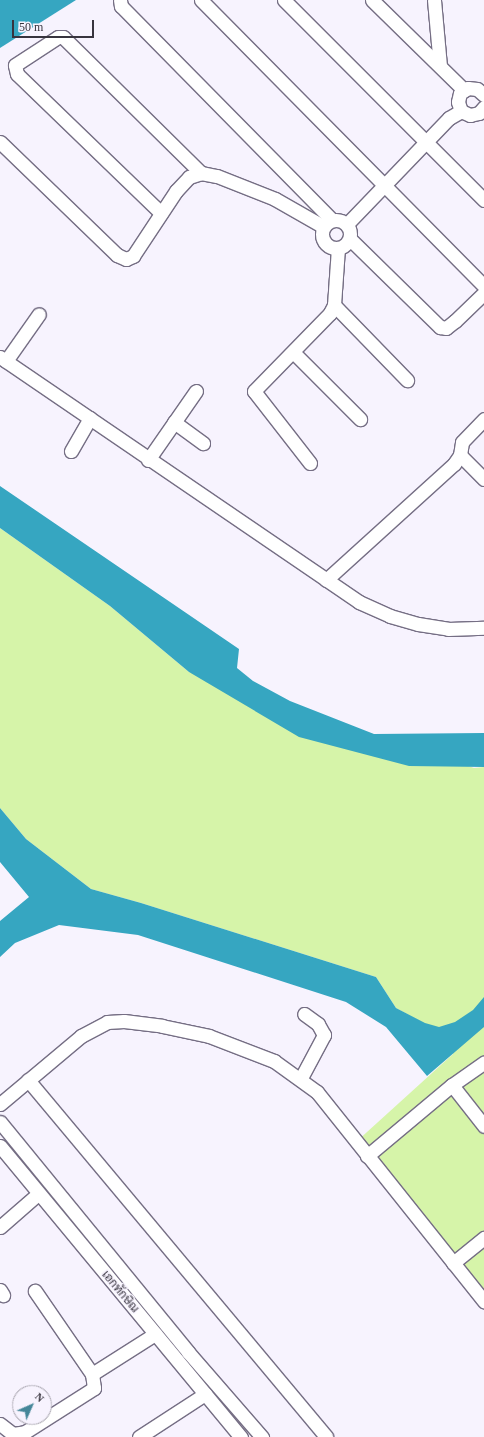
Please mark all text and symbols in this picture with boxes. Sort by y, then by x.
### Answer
scale bar [14,12,96,38]
text: 50 m [19,20,43,34]
street label: เอกทักษิณ [98,1268,142,1316]
north arrow [12,1385,52,1425]
text: N [33,1390,47,1404]

